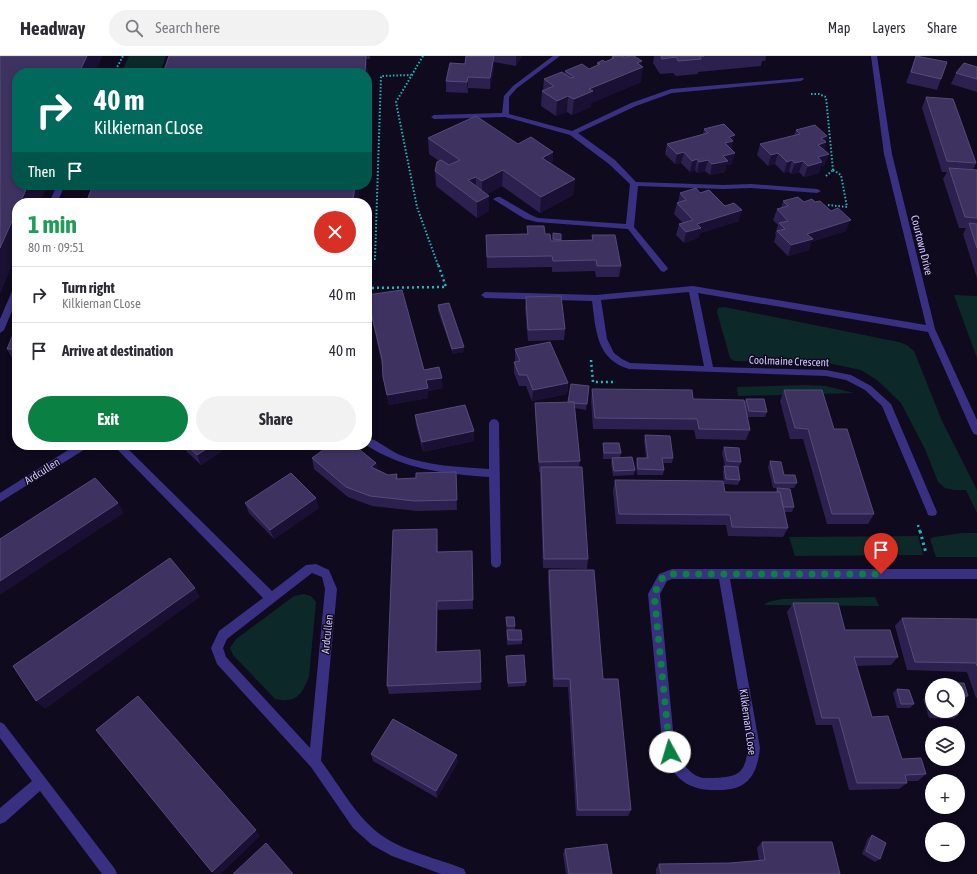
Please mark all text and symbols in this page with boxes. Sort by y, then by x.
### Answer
search box [109,10,389,46]
text: Headway [20,17,85,39]
icon: search [123,17,145,39]
text: Search here [155,19,220,36]
text: Map [828,20,850,36]
text: Layers [872,20,905,36]
text: Share [927,20,957,36]
icon: right [28,84,80,136]
text: 40 m [94,84,144,116]
text: Kilkiernan CLose [94,117,203,138]
icon: arrive [64,160,86,182]
text: Then [28,163,56,180]
text: 1 min [28,211,77,238]
button: close [314,211,356,253]
street label: Courtown Drive [909,214,935,276]
text: 80 m · 09:51 [28,240,84,255]
text: Turn right [62,279,115,296]
icon: right [28,284,50,306]
text: 40 m [329,286,356,303]
text: Kilkiernan CLose [62,296,141,311]
icon: arrive [28,340,50,362]
text: Arrive at destination [62,342,173,359]
text: 40 m [329,342,356,359]
street label: Coolmaine Crescent [749,354,829,368]
button: Exit [28,396,188,442]
button: Share [196,396,356,442]
street label: Ardcullen [22,456,62,486]
pin [864,533,898,574]
icon: arrive [870,539,892,561]
street label: Ardcullen [319,614,335,654]
map controls [925,678,965,862]
button: search [925,678,965,718]
street label: Kilkiernan CLose [737,688,759,756]
button: layers [925,726,965,766]
position arrow [649,731,691,773]
button: + [925,774,965,814]
button: − [925,822,965,862]

